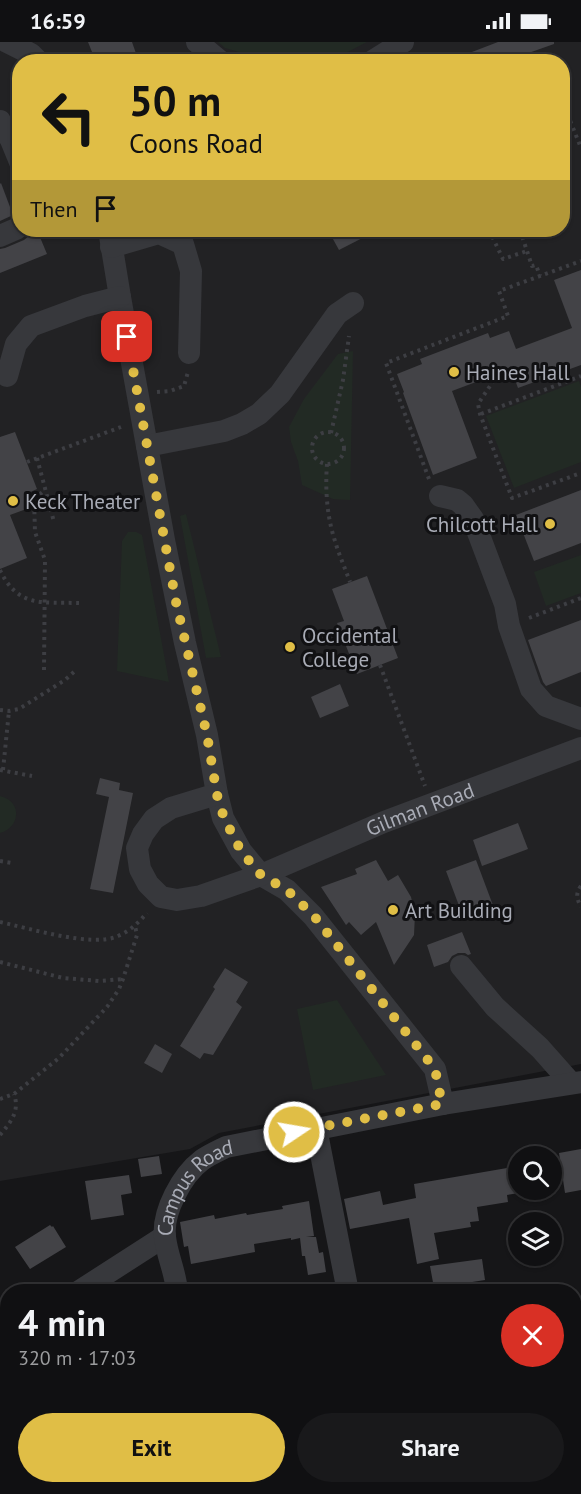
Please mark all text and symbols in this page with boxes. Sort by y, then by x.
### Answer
text: 16:59 [30,7,86,35]
text: 50 m [129,73,221,128]
icon: left [30,78,108,156]
text: Coons Road [129,126,263,160]
icon: arrive [89,192,122,225]
text: Then [30,195,77,223]
pin [101,311,152,362]
icon: arrive [110,320,143,353]
place label: Haines Hall [466,359,570,386]
marker: Haines Hall [447,365,461,379]
place label: Keck Theater [25,488,140,515]
marker: Keck Theater [6,494,20,508]
place label: Chilcott Hall [426,511,538,538]
marker: Chilcott Hall [543,517,557,531]
place label: Occidental College [302,622,398,673]
marker: Occidental College [283,640,297,654]
street label: Gilman Road [361,776,478,842]
place label: Art Building [405,897,513,924]
marker: Art Building [386,903,400,917]
position arrow [262,1100,326,1164]
street label: Campus Road [151,1133,235,1236]
map controls [508,1146,562,1266]
button: search [508,1146,562,1200]
button: layers [508,1212,562,1266]
text: 4 min [18,1299,106,1346]
button: close [501,1304,564,1367]
text: 320 m · 17:03 [18,1345,136,1371]
button: Exit [18,1413,285,1482]
button: Share [297,1413,564,1482]

